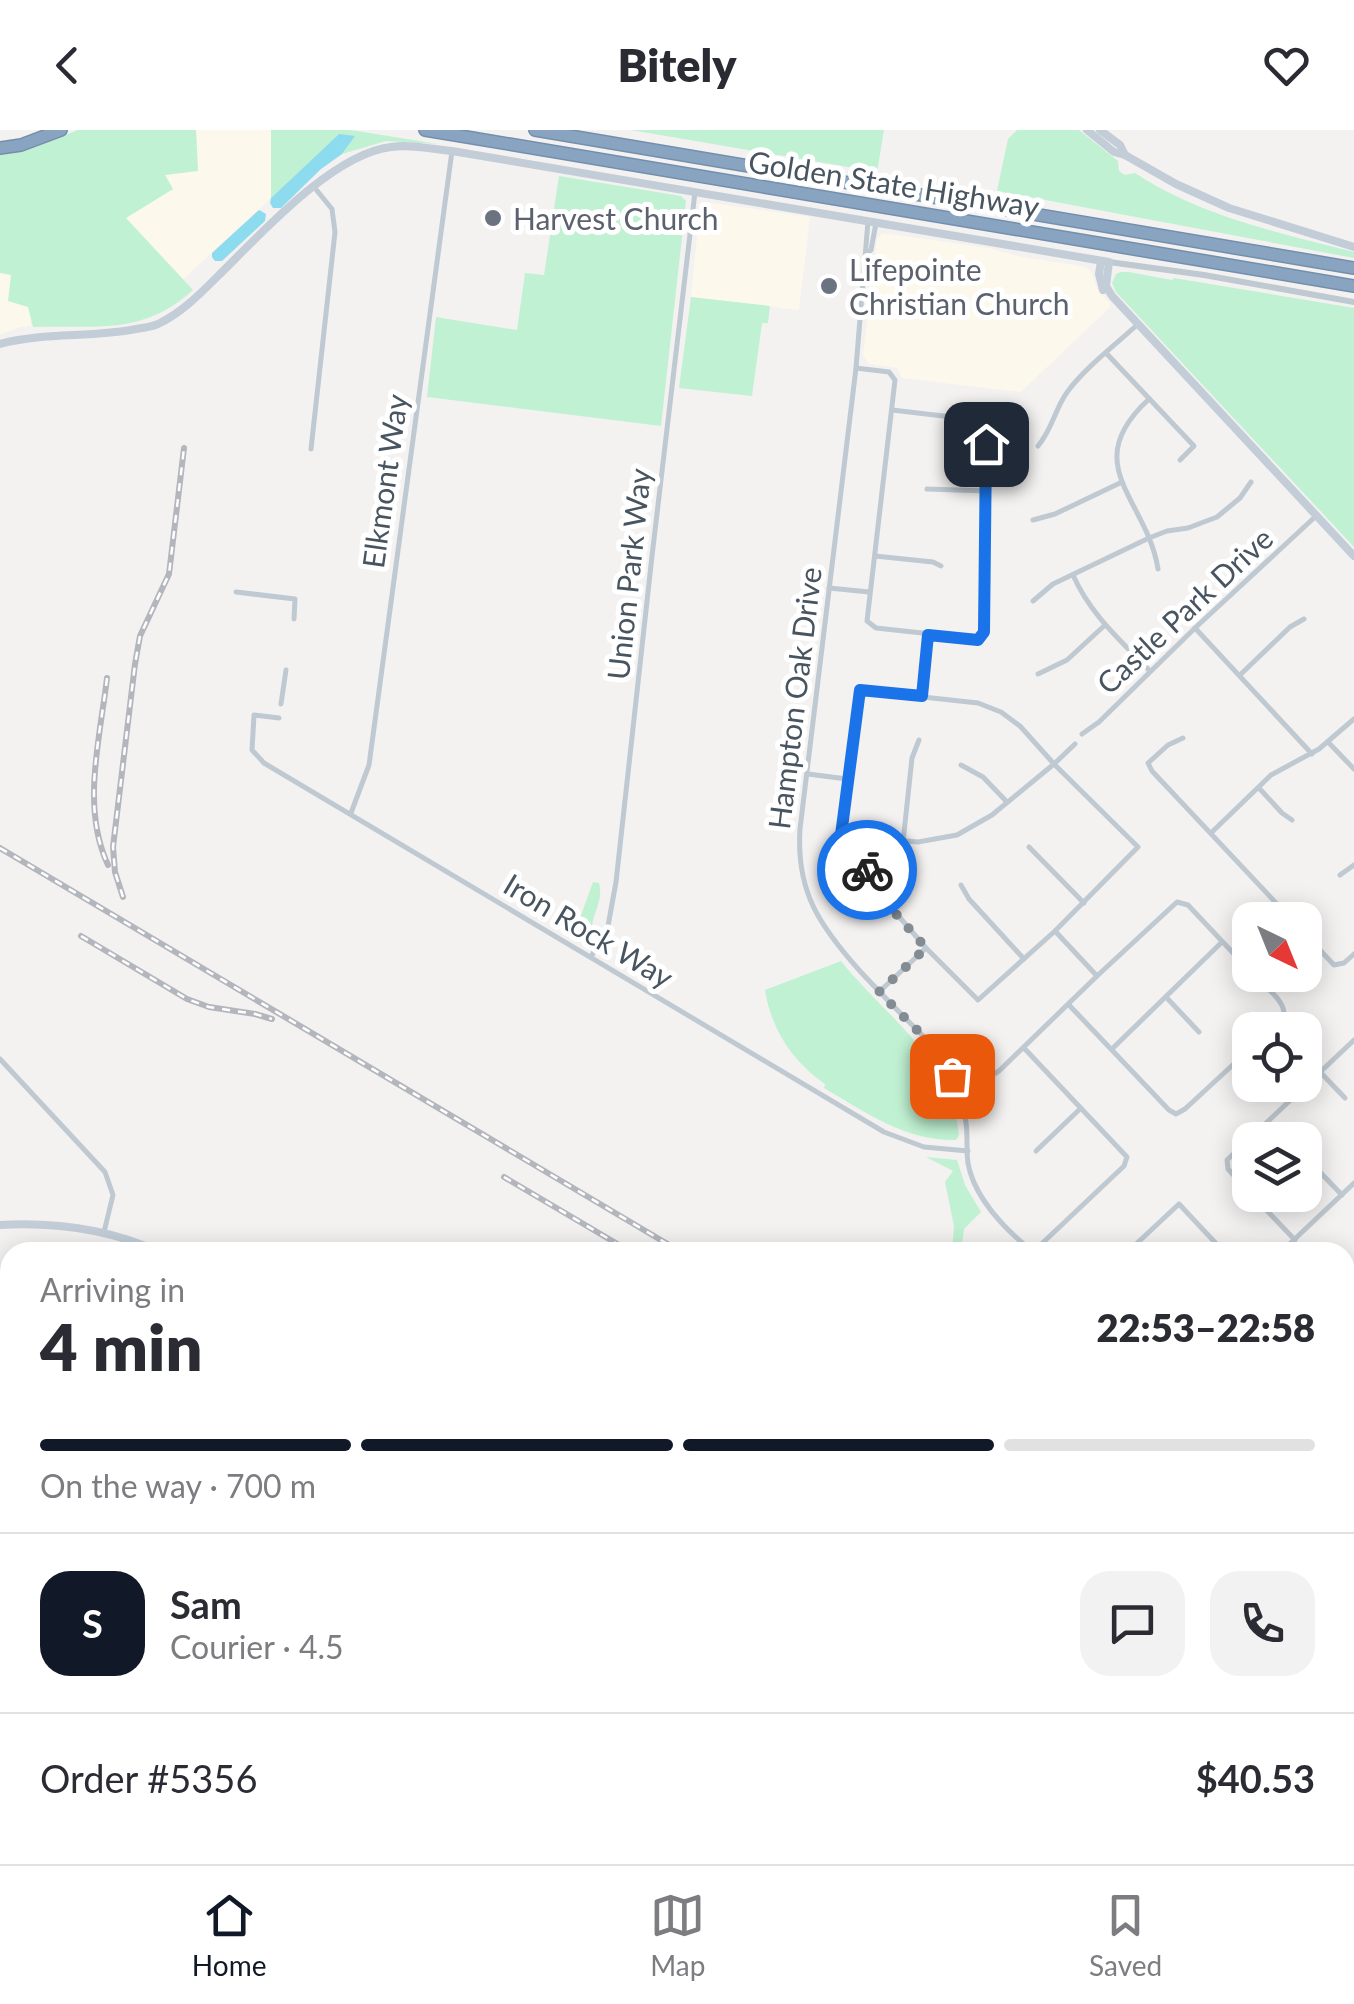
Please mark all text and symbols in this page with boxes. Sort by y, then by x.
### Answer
icon: back [40,38,95,93]
text: Bitely [617,38,737,92]
icon: heart [1259,38,1314,93]
street label: Golden State Highway [746,142,1042,224]
place label: Harvest Church [513,200,719,236]
marker: Harvest Church [482,207,504,229]
place label: Lifepointe Christian Church [849,251,1070,321]
marker: Lifepointe Christian Church [818,275,840,297]
street label: Elkmont Way [354,391,414,570]
pin [944,402,1029,487]
icon: home [959,417,1014,472]
street label: Union Park Way [599,466,657,681]
street label: Castle Park Drive [1089,519,1279,701]
street label: Hampton Oak Drive [760,565,828,831]
courier [817,820,917,920]
icon: bike [840,843,895,898]
street label: Iron Rock Way [498,865,681,995]
north arrow [1232,902,1322,992]
map controls [1232,902,1322,1212]
button: locate [1232,1012,1322,1102]
pin [910,1034,995,1119]
icon: bag [925,1049,980,1104]
button: layers [1232,1122,1322,1212]
text: Arriving in [40,1270,185,1309]
text: 22:53–22:58 [1096,1304,1315,1350]
text: 4 min [40,1307,202,1385]
text: On the way · 700 m [40,1466,316,1505]
button: chat [1080,1571,1185,1676]
button: phone [1210,1571,1315,1676]
text: Sam [170,1581,242,1627]
text: S [82,1600,103,1646]
text: Courier · 4.5 [170,1627,344,1666]
text: Order #5356 [40,1755,257,1801]
text: $40.53 [1196,1755,1315,1801]
tab: Home [192,1888,266,1982]
tab: Map [650,1888,705,1982]
tab: Saved [1089,1888,1162,1982]

